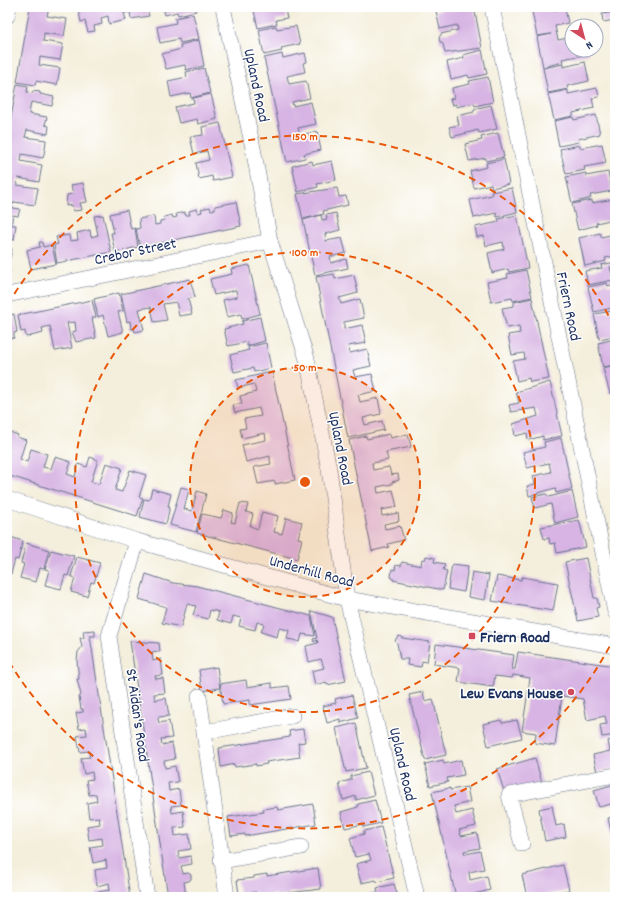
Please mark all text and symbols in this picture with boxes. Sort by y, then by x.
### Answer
north arrow [564,18,604,58]
text: N [581,36,596,53]
street label: Upland Road [237,47,275,125]
text: 150 m [292,129,318,146]
street label: Crebor Street [92,233,179,272]
text: 100 m [292,245,318,262]
street label: Friern Road [549,270,586,343]
text: 50 m [293,360,317,377]
street label: Upland Road [321,410,358,487]
centre of rings [298,475,312,489]
street label: Underhill Road [266,550,356,595]
place label: Friern Road [480,627,550,650]
marker: Friern Road [467,631,477,641]
street label: St Aidan's Road [119,667,154,764]
place label: Lew Evans House [460,683,563,706]
marker: Lew Evans House [566,687,576,697]
street label: Upland Road [382,725,421,804]

